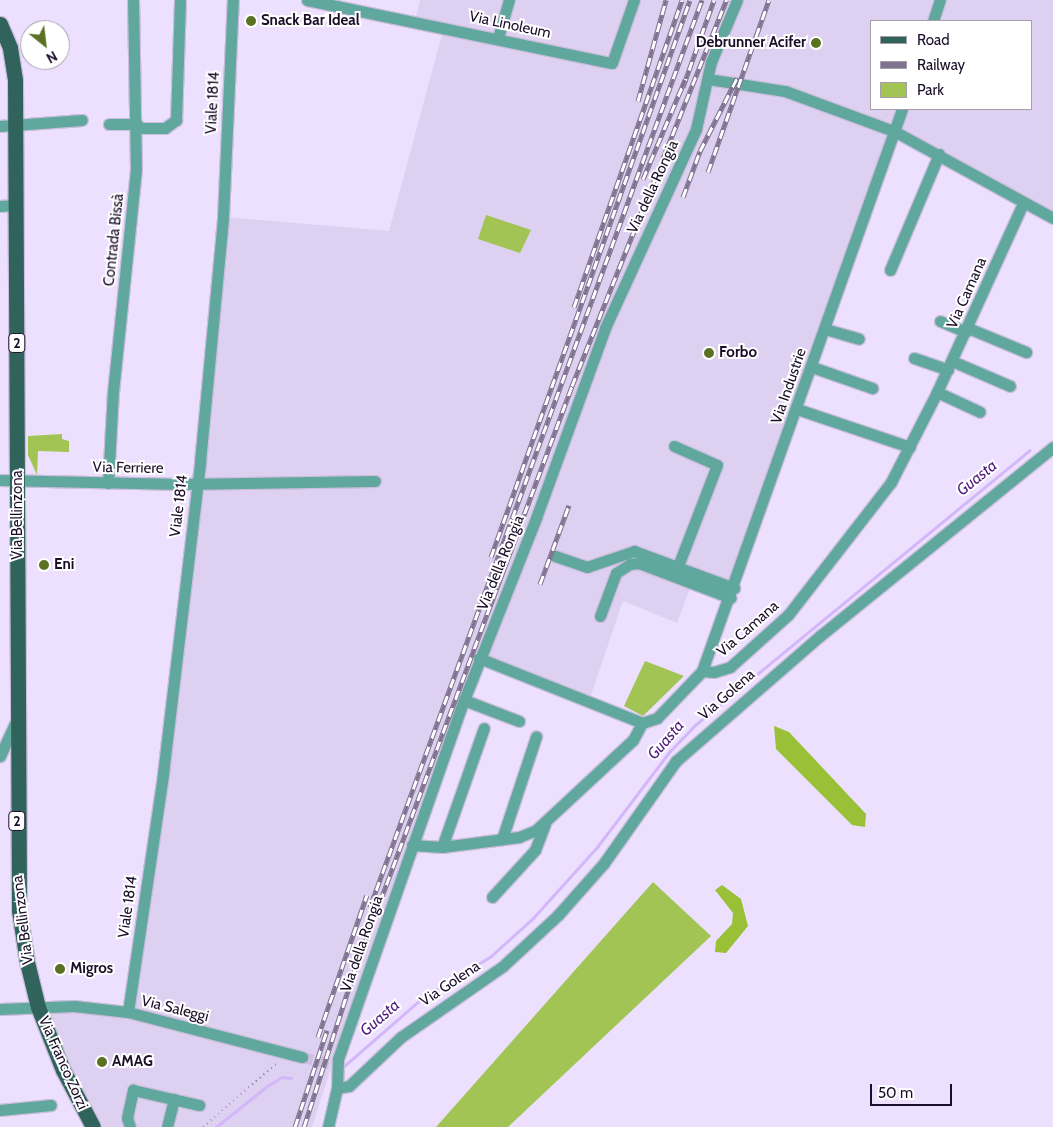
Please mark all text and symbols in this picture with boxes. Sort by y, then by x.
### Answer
street label: Via Linoleum [468,8,552,42]
place label: Snack Bar Ideal [261,12,360,30]
marker: Snack Bar Ideal [245,15,257,27]
north arrow [20,20,70,70]
legend [870,20,1033,110]
text: Road [917,31,950,49]
place label: Debrunner Acifer [696,34,806,52]
marker: Debrunner Acifer [810,37,822,49]
text: N [43,47,60,68]
text: Railway [917,56,965,74]
street label: Viale 1814 [202,71,224,135]
text: Park [917,81,944,99]
street label: Via della Rongia [624,138,682,236]
street label: Contrada Bissà [100,193,128,287]
street label: Via Camana [943,255,991,331]
road number: 2 [8,332,26,354]
place label: Forbo [719,344,757,362]
street label: Via Industrie [768,346,810,426]
marker: Forbo [703,347,715,359]
water label: Guasta [953,456,1001,500]
street label: Via Ferriere [92,458,164,478]
street label: Via Bellinzona [9,470,27,560]
street label: Viale 1814 [166,474,192,538]
street label: Via della Rongia [474,513,528,613]
place label: Eni [54,556,74,574]
marker: Eni [38,559,50,571]
street label: Via Camana [713,597,783,661]
street label: Via Golena [695,666,759,724]
water label: Guasta [644,716,688,764]
road number: 2 [8,809,26,832]
street label: Via Bellinzona [9,874,37,966]
street label: Viale 1814 [115,875,141,939]
street label: Via della Rongia [337,893,387,995]
street label: Via Golena [417,957,483,1011]
place label: Migros [70,960,113,978]
marker: Migros [54,963,66,975]
street label: Via Saleggi [139,992,211,1026]
water label: Guasta [356,996,404,1040]
street label: Via Franco Zorzi [34,1014,92,1112]
place label: AMAG [112,1053,153,1071]
marker: AMAG [96,1056,108,1068]
scale bar [873,1074,956,1106]
text: 50 m [878,1084,913,1102]

